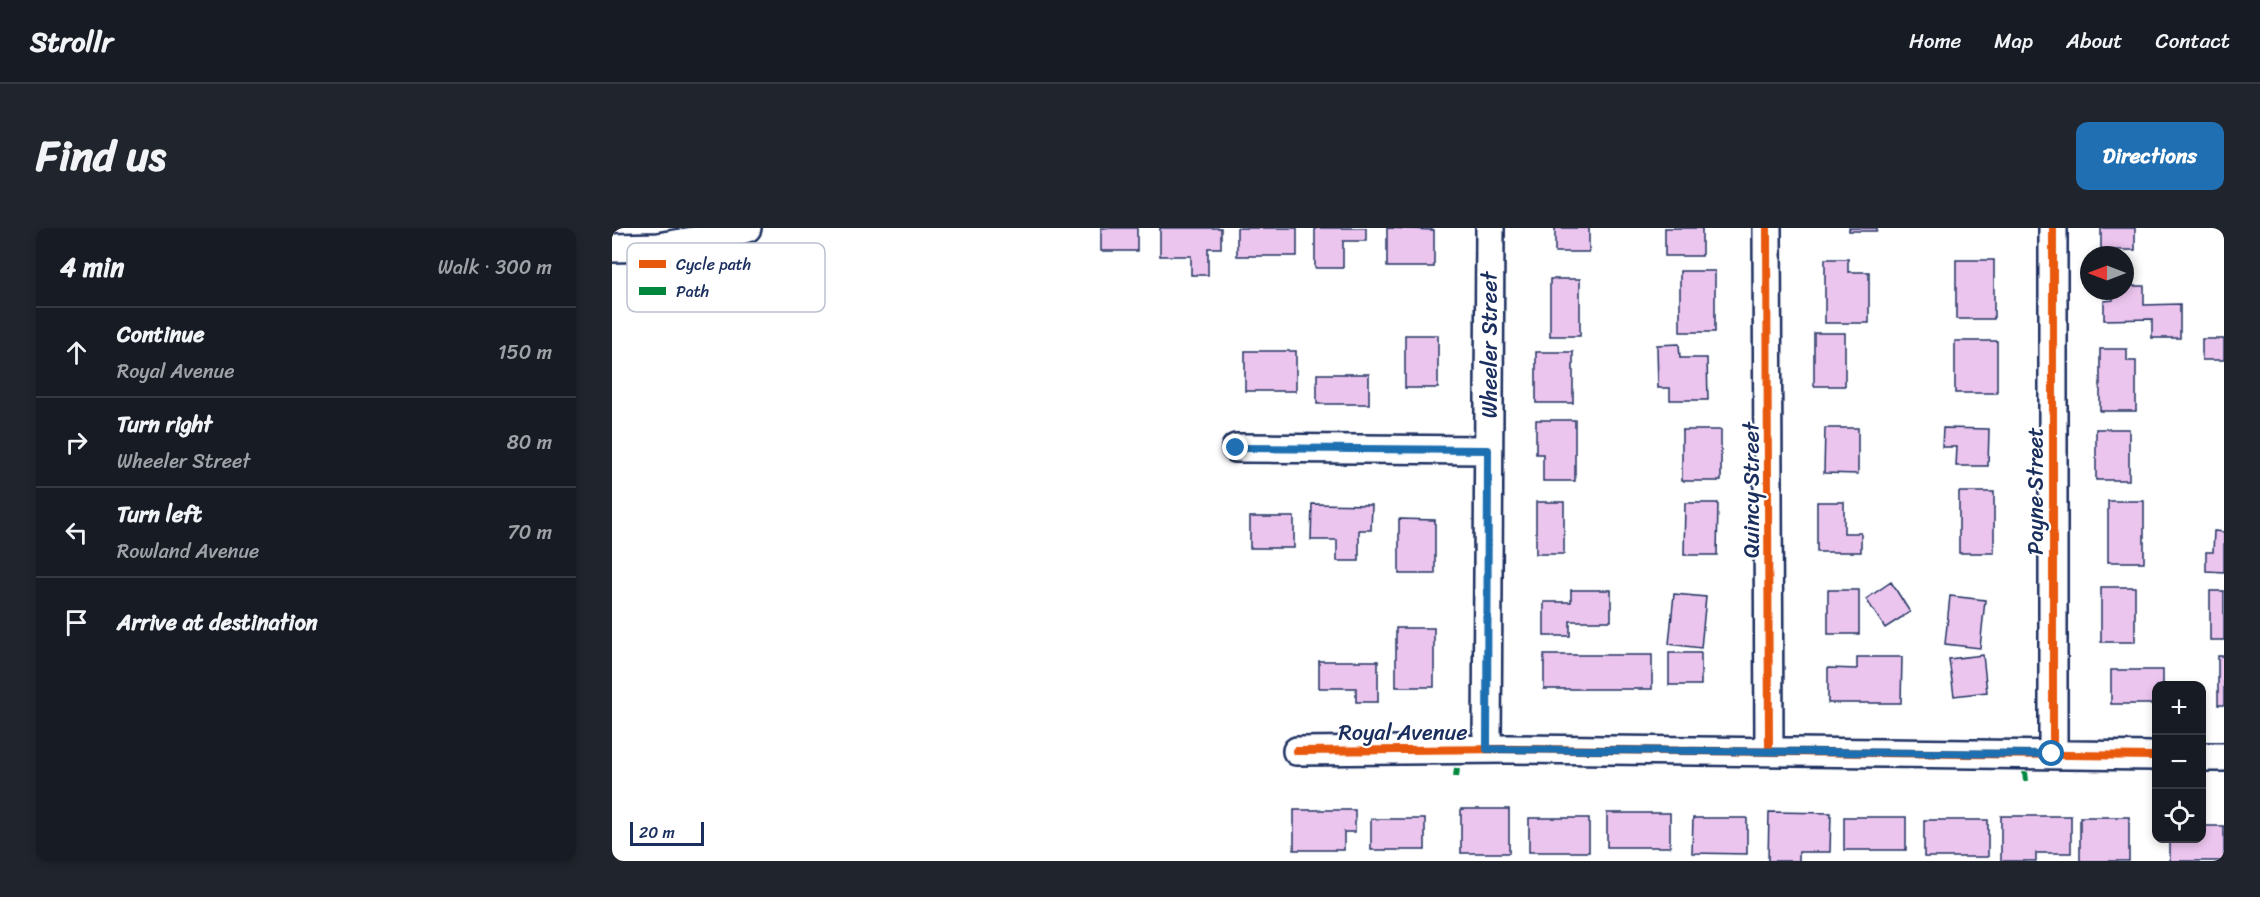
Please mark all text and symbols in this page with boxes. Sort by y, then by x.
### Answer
text: Strollr [30,17,113,66]
text: Home [1909,22,1961,60]
text: Map [1994,22,2033,60]
text: About [2066,22,2123,60]
text: Contact [2156,22,2230,60]
text: Find us [36,119,166,193]
button: Directions [2076,122,2224,190]
legend [627,243,825,312]
text: 4 min [60,244,124,290]
north arrow [2080,246,2134,300]
text: Walk · 300 m [438,250,552,285]
text: Cycle path [676,250,751,279]
street label: Wheeler Street [1470,271,1509,418]
text: Path [676,277,709,306]
text: Continue [117,315,205,354]
text: 150 m [498,335,552,370]
icon: ahead [60,336,93,369]
text: Royal Avenue [117,354,234,389]
text: Turn right [117,405,212,444]
street label: Quincy Street [1732,421,1771,558]
text: 80 m [507,425,552,460]
icon: right [60,426,93,459]
street label: Payne Street [2016,427,2055,555]
route end [1222,434,1248,460]
text: Wheeler Street [117,444,250,479]
text: Turn left [117,495,202,534]
text: 70 m [507,515,552,550]
icon: left [60,516,93,549]
text: Rowland Avenue [117,534,259,569]
text: Arrive at destination [117,603,318,642]
icon: arrive [60,606,93,639]
map controls [2152,681,2206,843]
button: + [2152,681,2206,735]
street label: Royal Avenue [1338,713,1468,752]
button: − [2152,735,2206,789]
route start [2038,740,2064,766]
button: locate [2152,789,2206,843]
text: 20 m [639,818,675,847]
scale bar [630,819,704,846]

